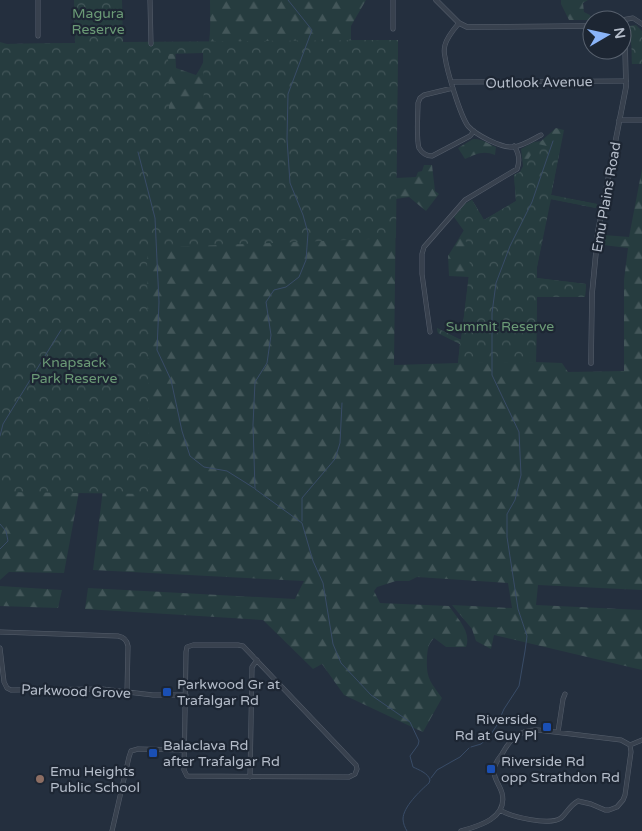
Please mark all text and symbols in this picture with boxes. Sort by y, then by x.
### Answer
park label: Magura Reserve [71,5,125,38]
north arrow [582,10,632,60]
text: N [610,26,629,40]
street label: Outlook Avenue [485,73,593,92]
street label: Emu Plains Road [588,140,625,254]
park label: Summit Reserve [446,318,554,335]
park label: Knapsack Park Reserve [31,354,117,387]
place label: Parkwood Gr at Trafalgar Rd [177,676,281,709]
street label: Parkwood Grove [21,681,131,702]
marker: Parkwood Gr at Trafalgar Rd [161,686,173,698]
place label: Riverside Rd at Guy Pl [455,711,537,744]
marker: Riverside Rd at Guy Pl [541,721,553,733]
place label: Balaclava Rd after Trafalgar Rd [163,737,280,770]
marker: Balaclava Rd after Trafalgar Rd [147,747,159,759]
place label: Riverside Rd opp Strathdon Rd [501,753,620,786]
place label: Emu Heights Public School [50,763,140,796]
marker: Riverside Rd opp Strathdon Rd [485,763,497,775]
marker: Emu Heights Public School [34,773,46,785]

